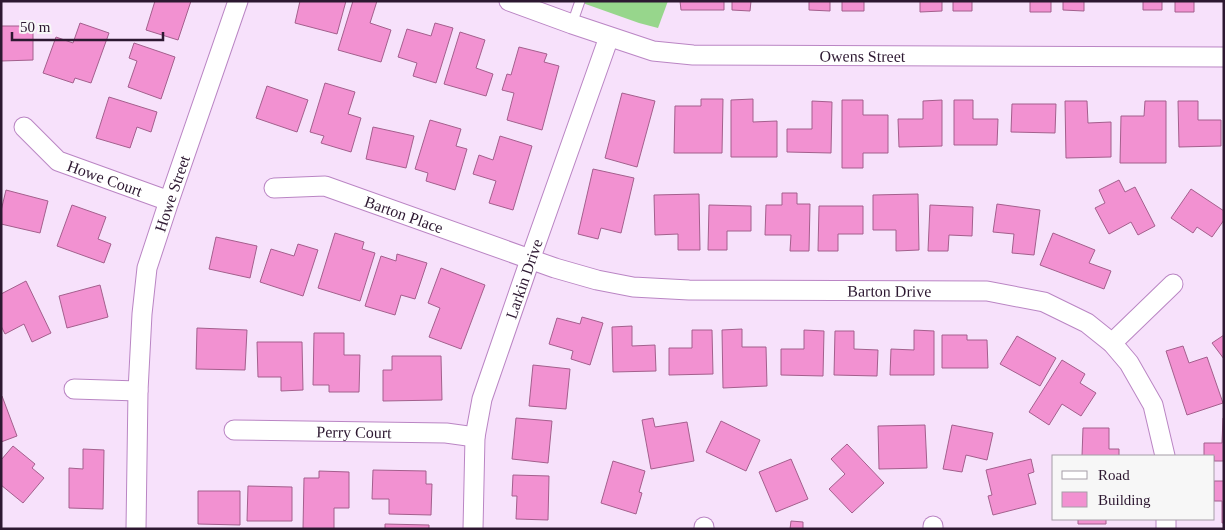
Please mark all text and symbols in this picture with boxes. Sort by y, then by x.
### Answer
scale bar [12,10,164,42]
text: 50 m [20,19,51,35]
street label: Owens Street [819,47,906,64]
street label: Howe Street [151,152,193,234]
street label: Howe Court [65,157,145,199]
street label: Barton Place [362,192,446,236]
street label: Larkin Drive [502,237,545,321]
street label: Barton Drive [847,282,931,299]
street label: Perry Court [316,423,392,441]
legend [1052,455,1215,520]
text: Road [1098,467,1130,483]
text: Building [1098,492,1151,508]

